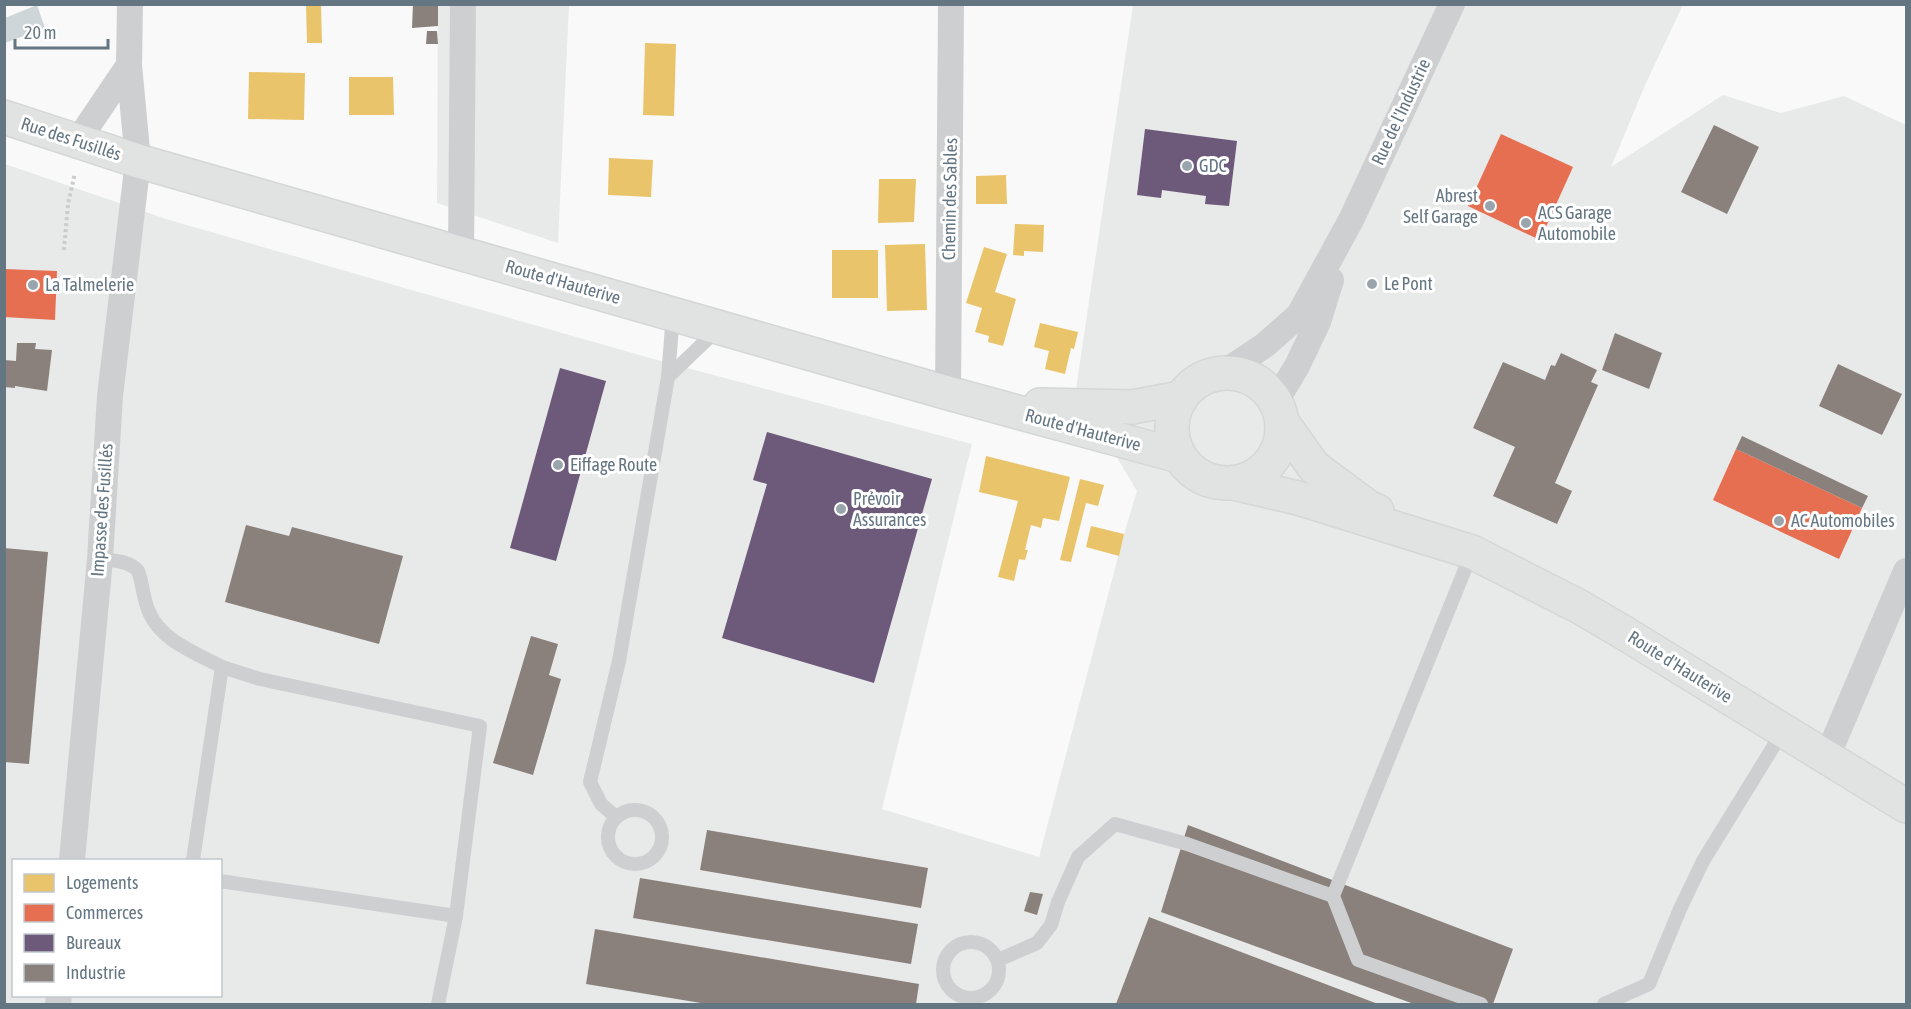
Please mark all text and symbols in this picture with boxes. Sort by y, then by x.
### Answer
scale bar [15,12,108,50]
text: 20 m [24,22,56,43]
street label: Rue de l'Industrie [1367,55,1434,168]
street label: Rue des Fusillés [18,112,124,165]
street label: Chemin des Sables [938,138,961,260]
place label: GDC [1199,155,1227,176]
marker: GDC [1180,159,1194,173]
place label: Abrest Self Garage [1403,185,1478,227]
marker: Abrest Self Garage [1483,199,1497,213]
place label: ACS Garage Automobile [1538,202,1616,244]
marker: ACS Garage Automobile [1519,216,1533,230]
street label: Route d'Hauterive [503,255,623,308]
place label: Le Pont [1384,273,1433,294]
place label: La Talmelerie [45,274,134,295]
marker: Le Pont [1365,277,1379,291]
marker: La Talmelerie [26,278,40,292]
street label: Route d'Hauterive [1023,404,1143,455]
street label: Impasse des Fusillés [86,443,117,577]
place label: Eiffage Route [570,454,657,475]
marker: Eiffage Route [551,458,565,472]
place label: Prévoir Assurances [853,488,926,530]
marker: Prévoir Assurances [834,502,848,516]
place label: AC Automobiles [1791,510,1895,531]
marker: AC Automobiles [1772,514,1786,528]
street label: Route d'Hauterive [1624,626,1736,707]
legend [12,859,222,997]
text: Logements [66,872,138,893]
text: Commerces [66,902,143,923]
text: Bureaux [66,932,121,953]
text: Industrie [66,962,126,983]

